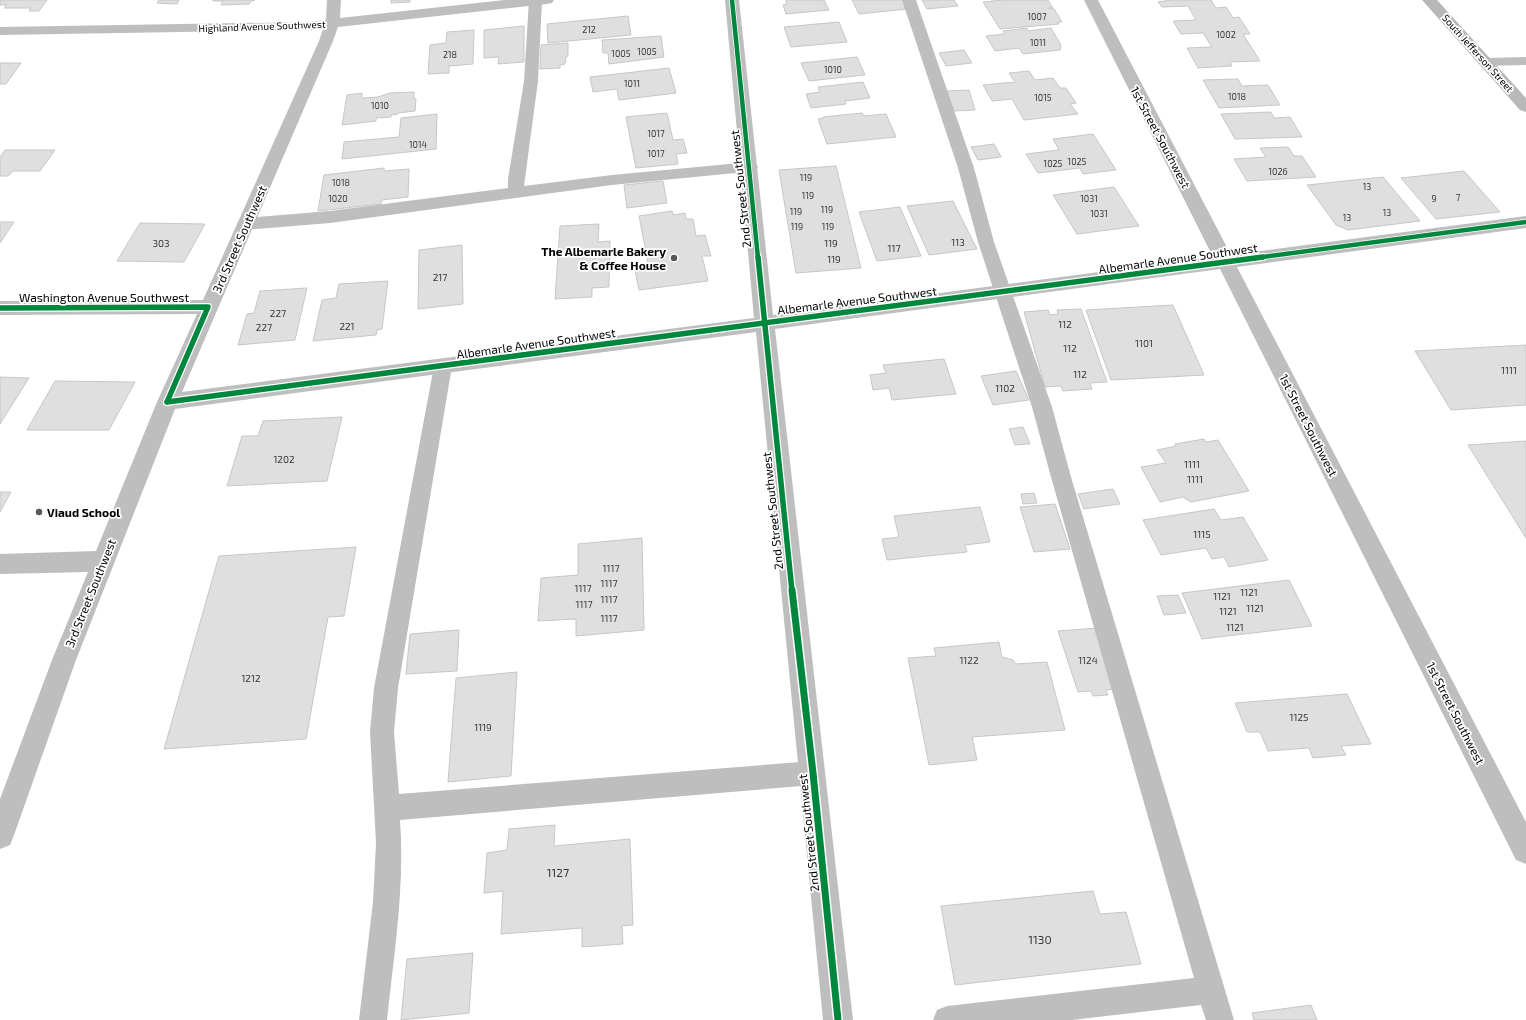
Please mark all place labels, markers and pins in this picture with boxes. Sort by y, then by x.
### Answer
place label: The Albemarle Bakery & Coffee House [541,244,666,272]
marker: The Albemarle Bakery & Coffee House [669,253,679,263]
place label: Viaud School [47,505,120,519]
marker: Viaud School [34,507,44,517]

